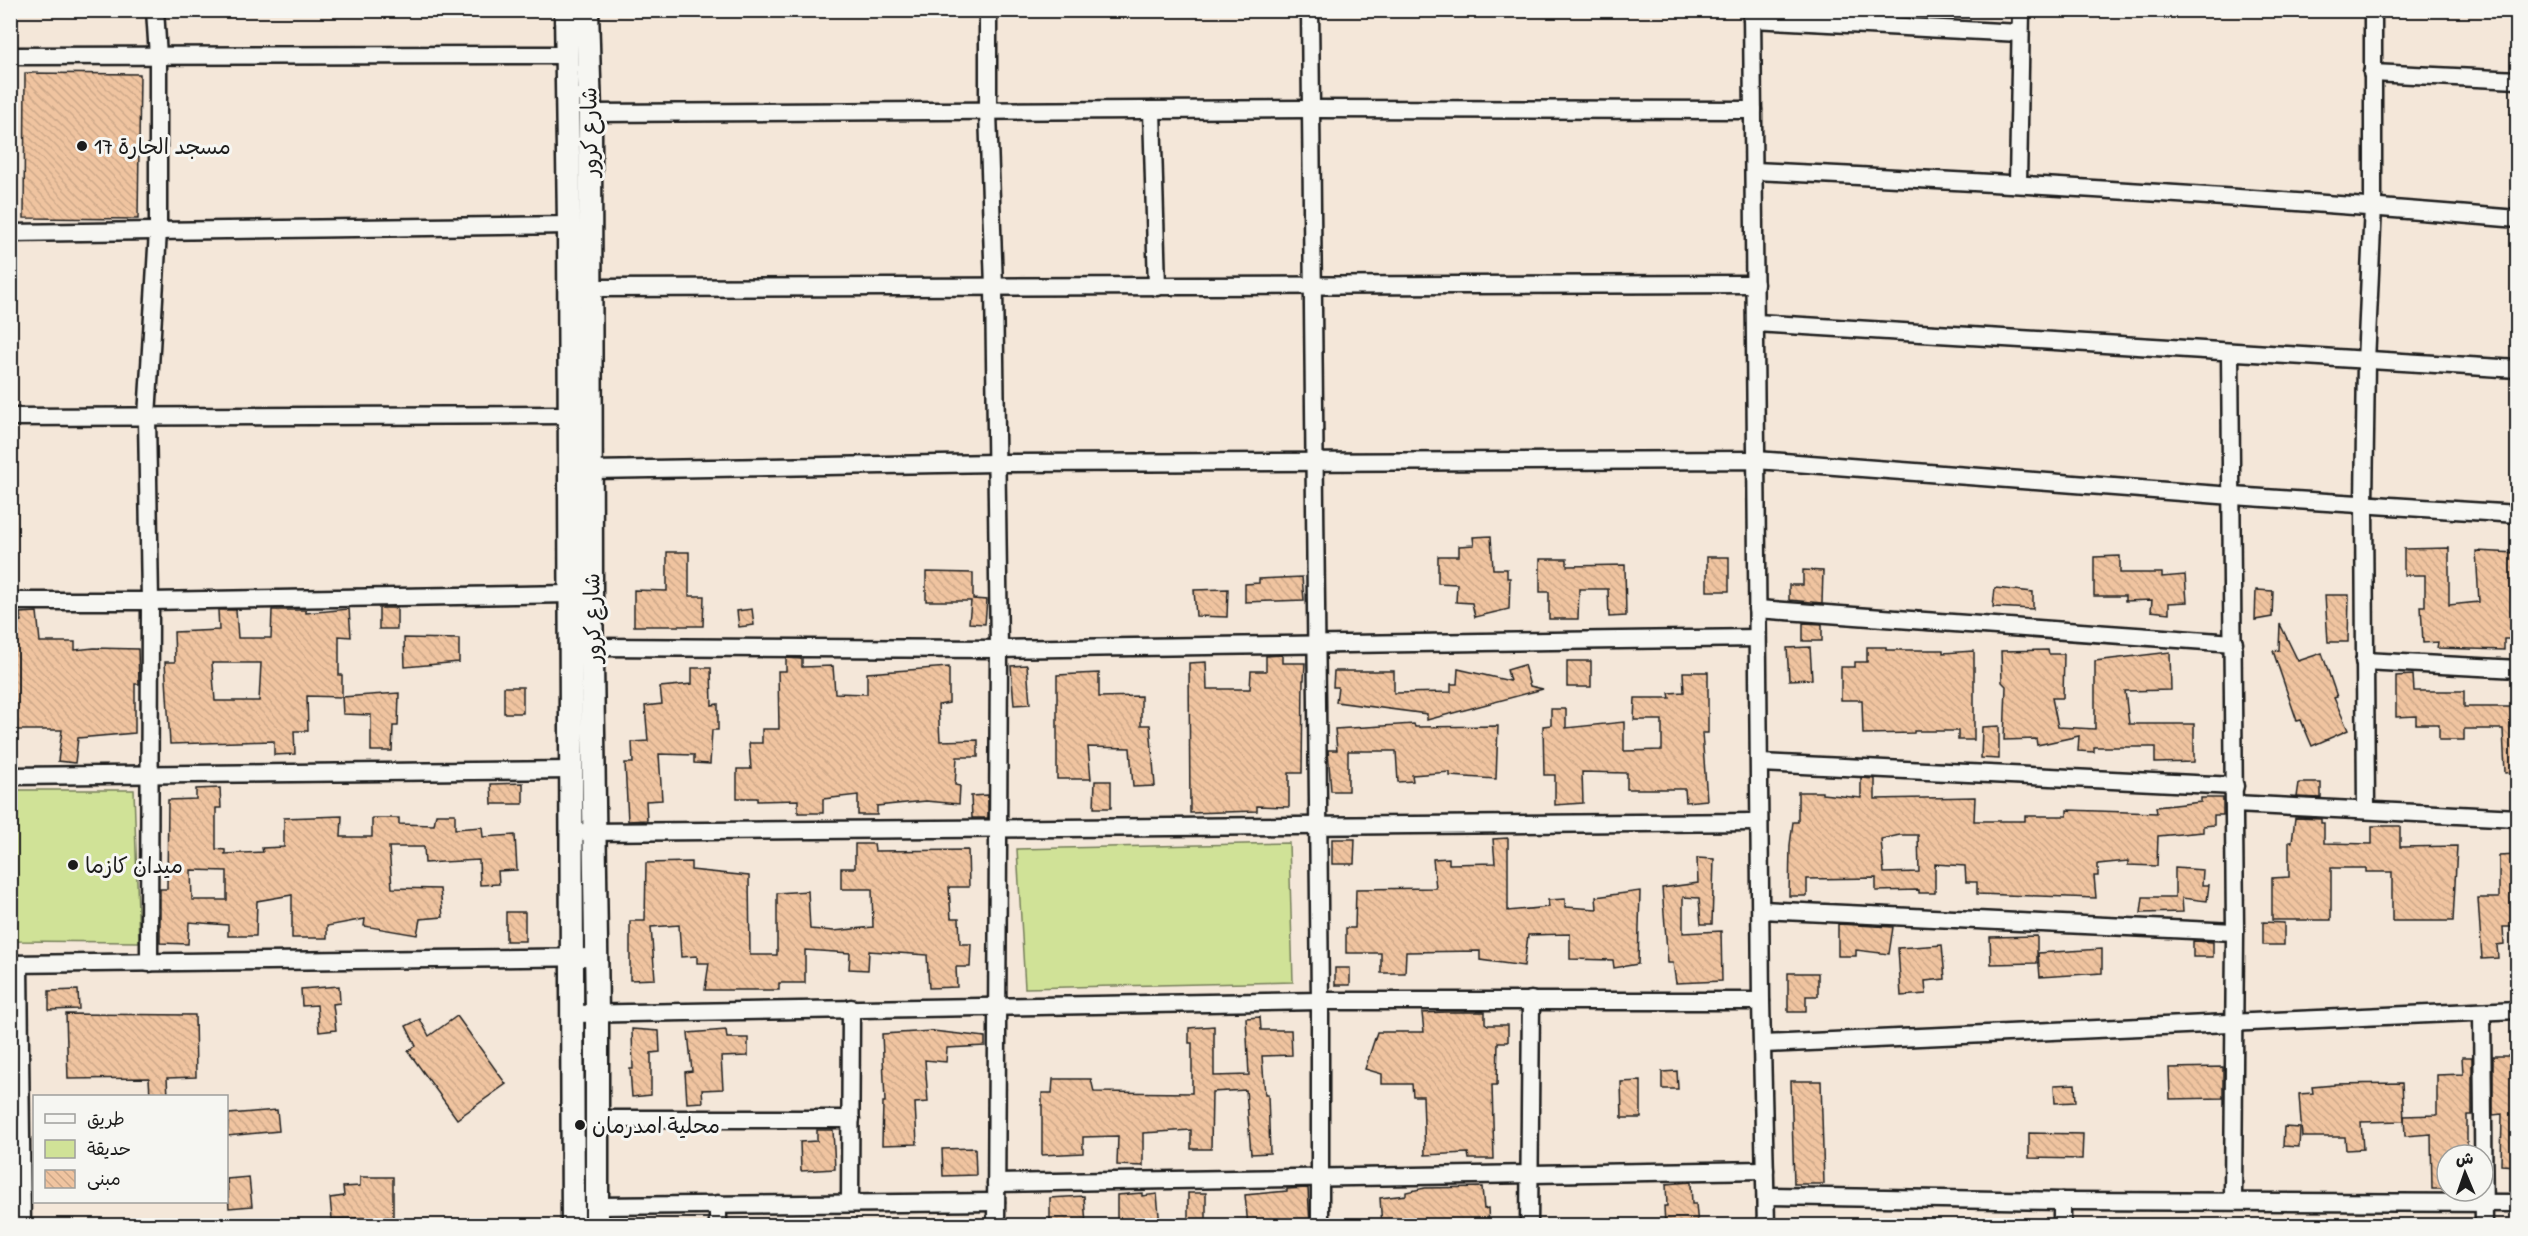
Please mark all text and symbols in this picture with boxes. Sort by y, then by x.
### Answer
street label: شارع كرور [573,87,606,179]
place label: مسجد الحارة 17 [94,131,231,161]
marker: مسجد الحارة 17 [75,139,89,153]
street label: شارع كرور [576,573,609,665]
place label: ميدان كازما [85,850,183,880]
marker: ميدان كازما [66,858,80,872]
legend [33,1095,228,1203]
text: طريق [87,1106,125,1131]
place label: محلية امدرمان [592,1110,720,1140]
marker: محلية امدرمان [573,1118,587,1132]
text: حديقة [87,1136,131,1161]
north arrow [2435,1143,2495,1203]
text: ش [2455,1147,2474,1169]
text: مبنى [87,1166,121,1191]

